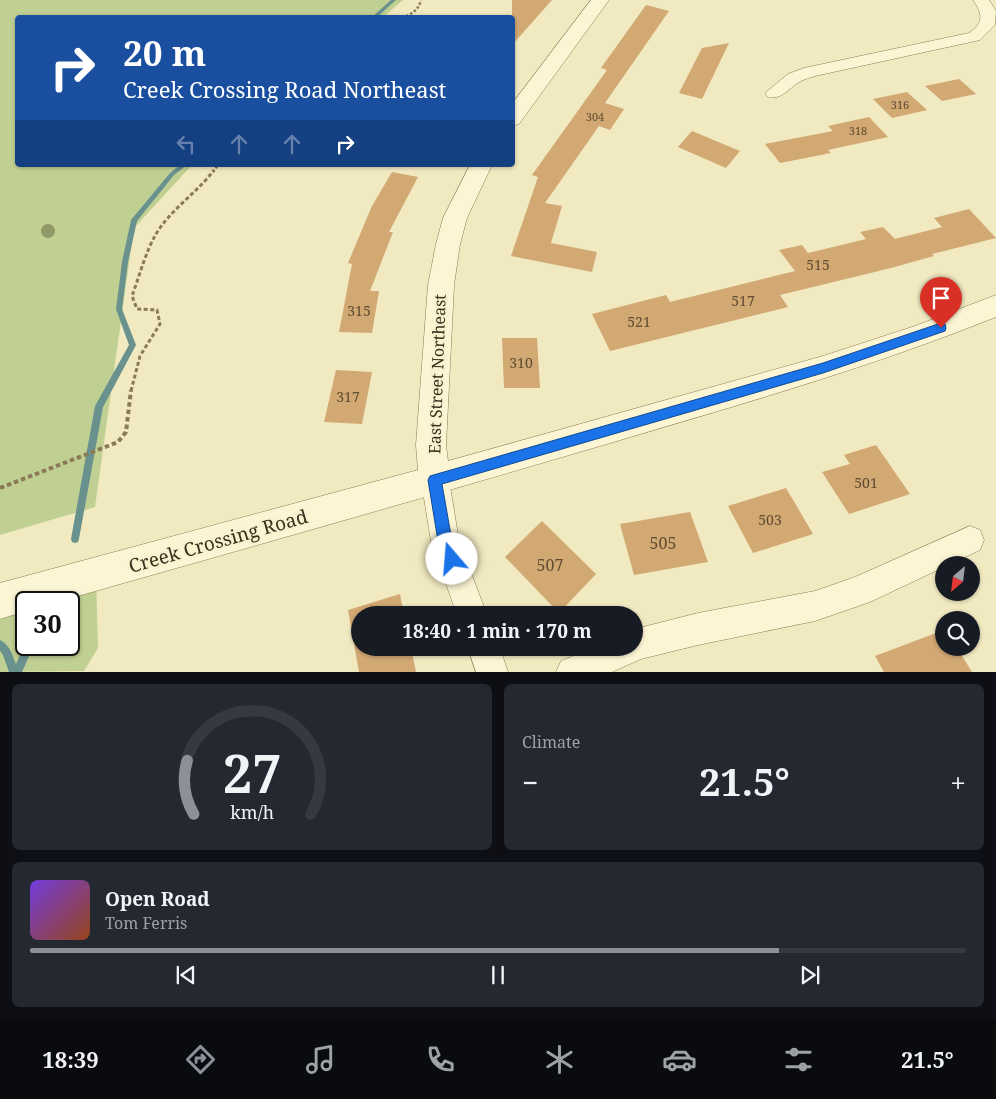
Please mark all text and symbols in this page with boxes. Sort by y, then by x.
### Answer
text: 20 m [123,29,206,76]
icon: right [40,35,105,100]
text: Creek Crossing Road Northeast [123,74,446,104]
house number: 316 [891,97,909,112]
house number: 304 [586,109,604,124]
house number: 318 [849,123,867,138]
icon: left [172,130,200,158]
icon: ahead [225,130,253,158]
icon: ahead [278,130,306,158]
icon: right [331,130,359,158]
house number: 515 [806,255,830,274]
pin [920,277,962,328]
icon: arrive [927,284,955,312]
house number: 517 [731,291,755,310]
street label: East Street Northeast [423,293,451,454]
house number: 315 [347,301,371,320]
house number: 521 [627,312,651,331]
house number: 310 [509,353,533,372]
house number: 317 [336,387,360,406]
house number: 501 [854,473,878,492]
street label: Creek Crossing Road [125,503,311,579]
house number: 503 [758,510,782,529]
position arrow [425,532,477,584]
house number: 505 [650,532,676,554]
house number: 507 [537,554,563,576]
north arrow [935,556,980,601]
map controls [935,556,980,656]
speed limit sign: 30 [15,591,80,656]
button: search [935,611,980,656]
text: 18:40 · 1 min · 170 m [402,618,592,644]
text: Climate [522,731,580,753]
text: 27 [223,737,281,808]
text: 21.5° [699,755,790,807]
text: − [522,763,538,801]
text: + [950,763,966,801]
text: km/h [230,800,274,824]
text: Open Road [105,886,210,912]
text: Tom Ferris [105,912,187,934]
icon: previous [172,961,200,989]
icon: pause [484,961,512,989]
icon: next [796,961,824,989]
icon: directions [183,1042,218,1077]
icon: music [303,1042,338,1077]
icon: phone [423,1042,458,1077]
icon: climate [542,1042,577,1077]
icon: car [662,1042,697,1077]
icon: filters [781,1042,816,1077]
text: 18:39 [42,1044,99,1074]
text: 21.5° [901,1044,954,1074]

